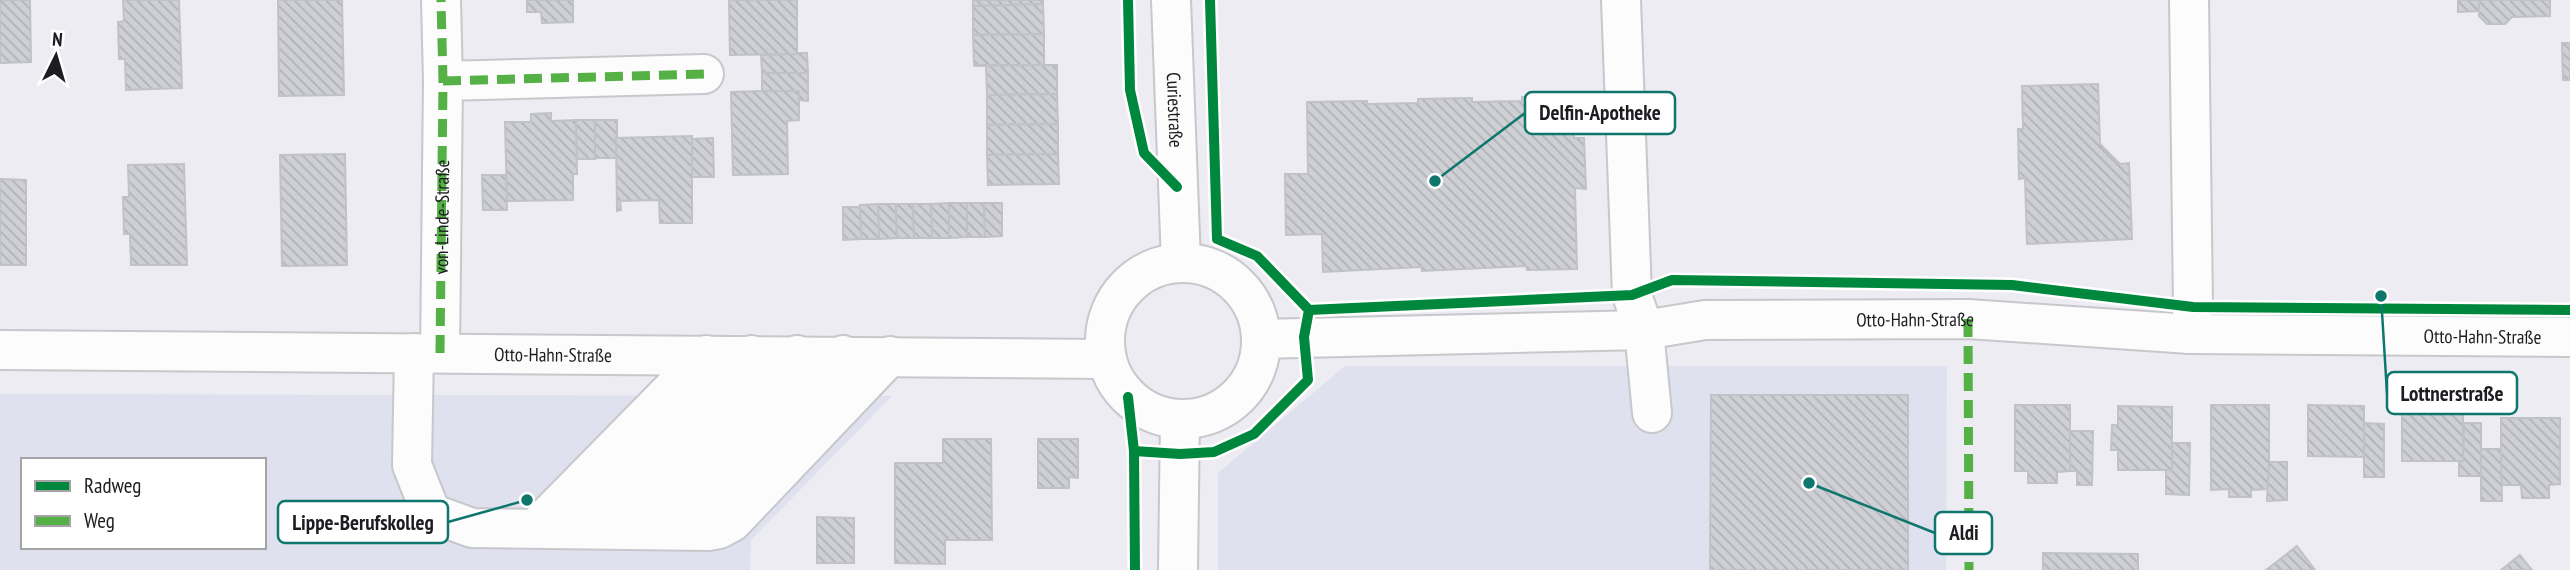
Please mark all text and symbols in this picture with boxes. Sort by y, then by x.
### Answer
north arrow [21,21,91,91]
text: N [51,27,64,51]
street label: Curiestraße [1162,72,1189,148]
callout: Delfin-Apotheke [1525,92,1675,134]
text: Delfin-Apotheke [1539,99,1661,126]
street label: von-Linde-Straße [429,159,454,275]
street label: Otto-Hahn-Straße [1856,307,1975,331]
street label: Otto-Hahn-Straße [2424,324,2542,349]
street label: Otto-Hahn-Straße [494,342,612,367]
callout: Lottnerstraße [2387,372,2517,414]
text: Lottnerstraße [2401,380,2503,407]
legend [21,458,266,549]
text: Radweg [84,472,141,499]
callout: Lippe-Berufskolleg [278,501,448,543]
text: Weg [84,507,115,534]
text: Lippe-Berufskolleg [292,509,434,536]
callout: Aldi [1935,512,1992,554]
text: Aldi [1948,519,1979,546]

